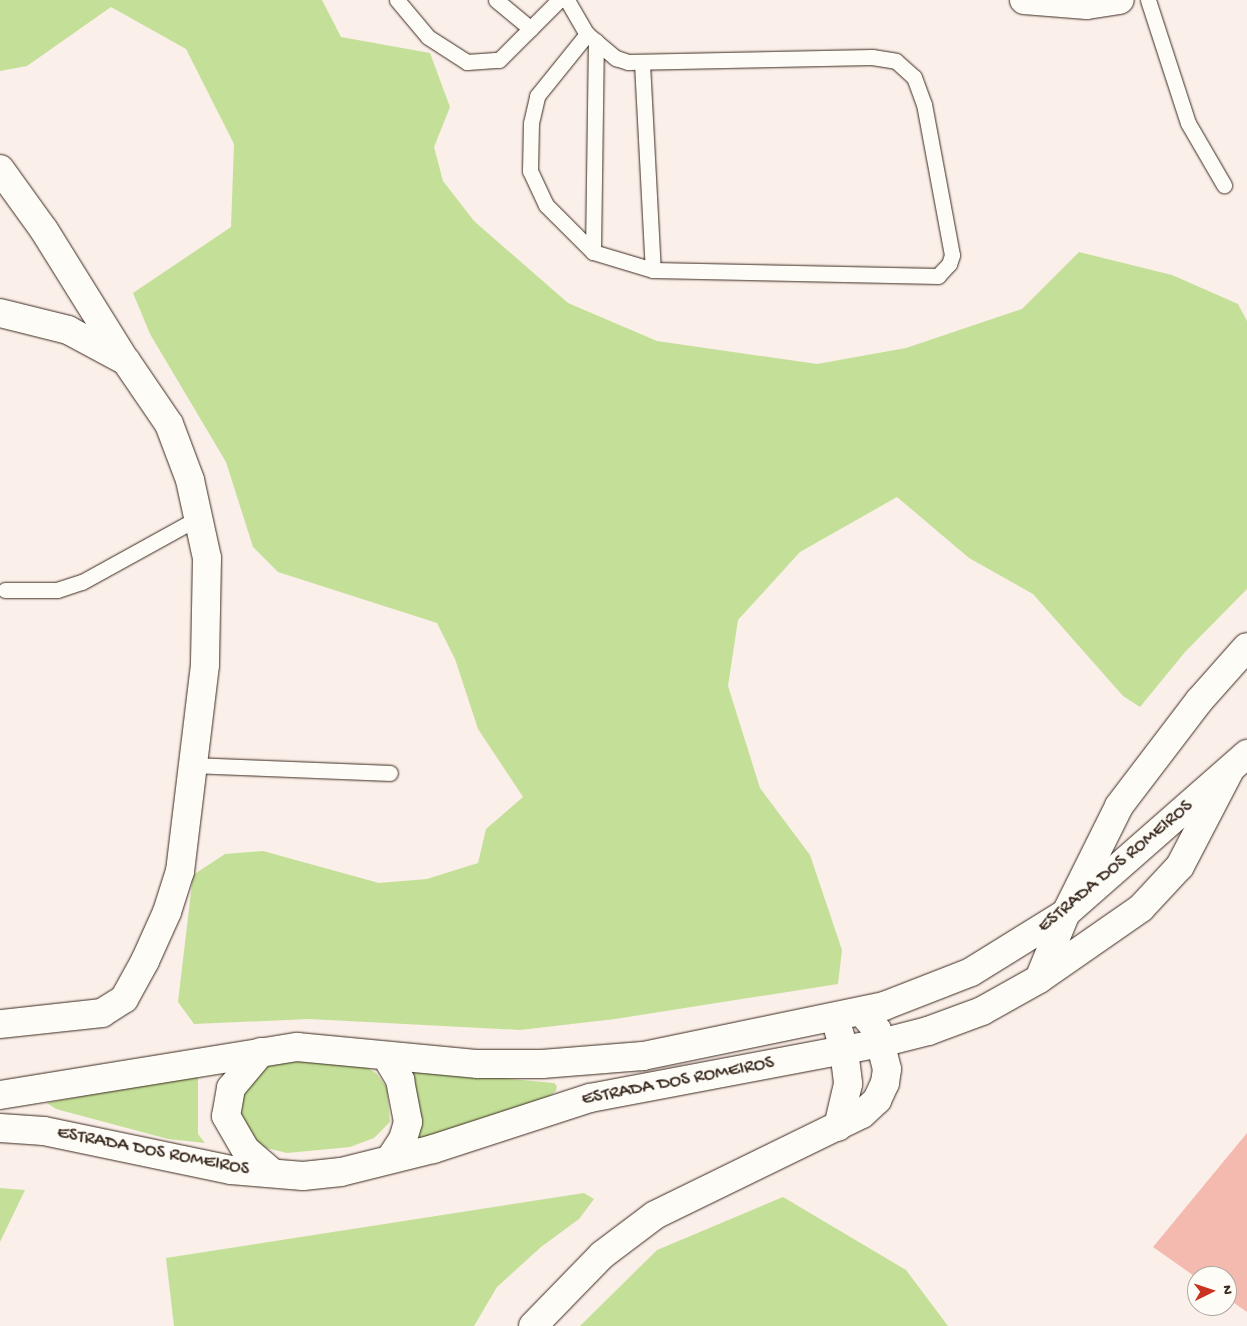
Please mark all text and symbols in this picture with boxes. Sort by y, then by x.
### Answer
street label: ESTRADA DOS ROMEIROS [1034,795,1198,939]
street label: ESTRADA DOS ROMEIROS [580,1052,776,1112]
street label: ESTRADA DOS ROMEIROS [55,1122,251,1182]
north arrow [1187,1266,1237,1316]
text: N [1218,1285,1235,1295]

